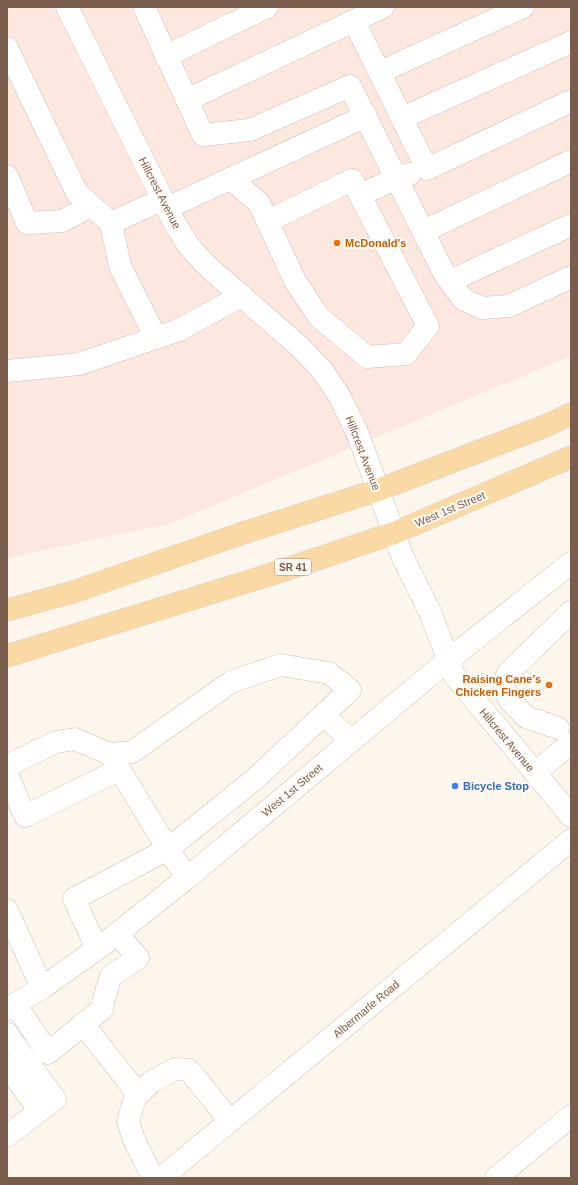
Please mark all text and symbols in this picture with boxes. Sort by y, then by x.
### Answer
street label: Hillcrest Avenue [137,155,183,231]
place label: McDonald's [345,237,406,249]
marker: McDonald's [332,238,342,248]
street label: Hillcrest Avenue [343,414,383,492]
street label: West 1st Street [413,489,487,529]
road number: SR 41 [275,559,311,575]
place label: Raising Cane’s Chicken Fingers [455,673,541,698]
marker: Raising Cane’s Chicken Fingers [544,680,554,690]
street label: Hillcrest Avenue [477,706,537,774]
street label: West 1st Street [259,761,325,819]
place label: Bicycle Stop [463,780,529,792]
marker: Bicycle Stop [450,781,460,791]
street label: Albermarle Road [331,978,401,1040]

